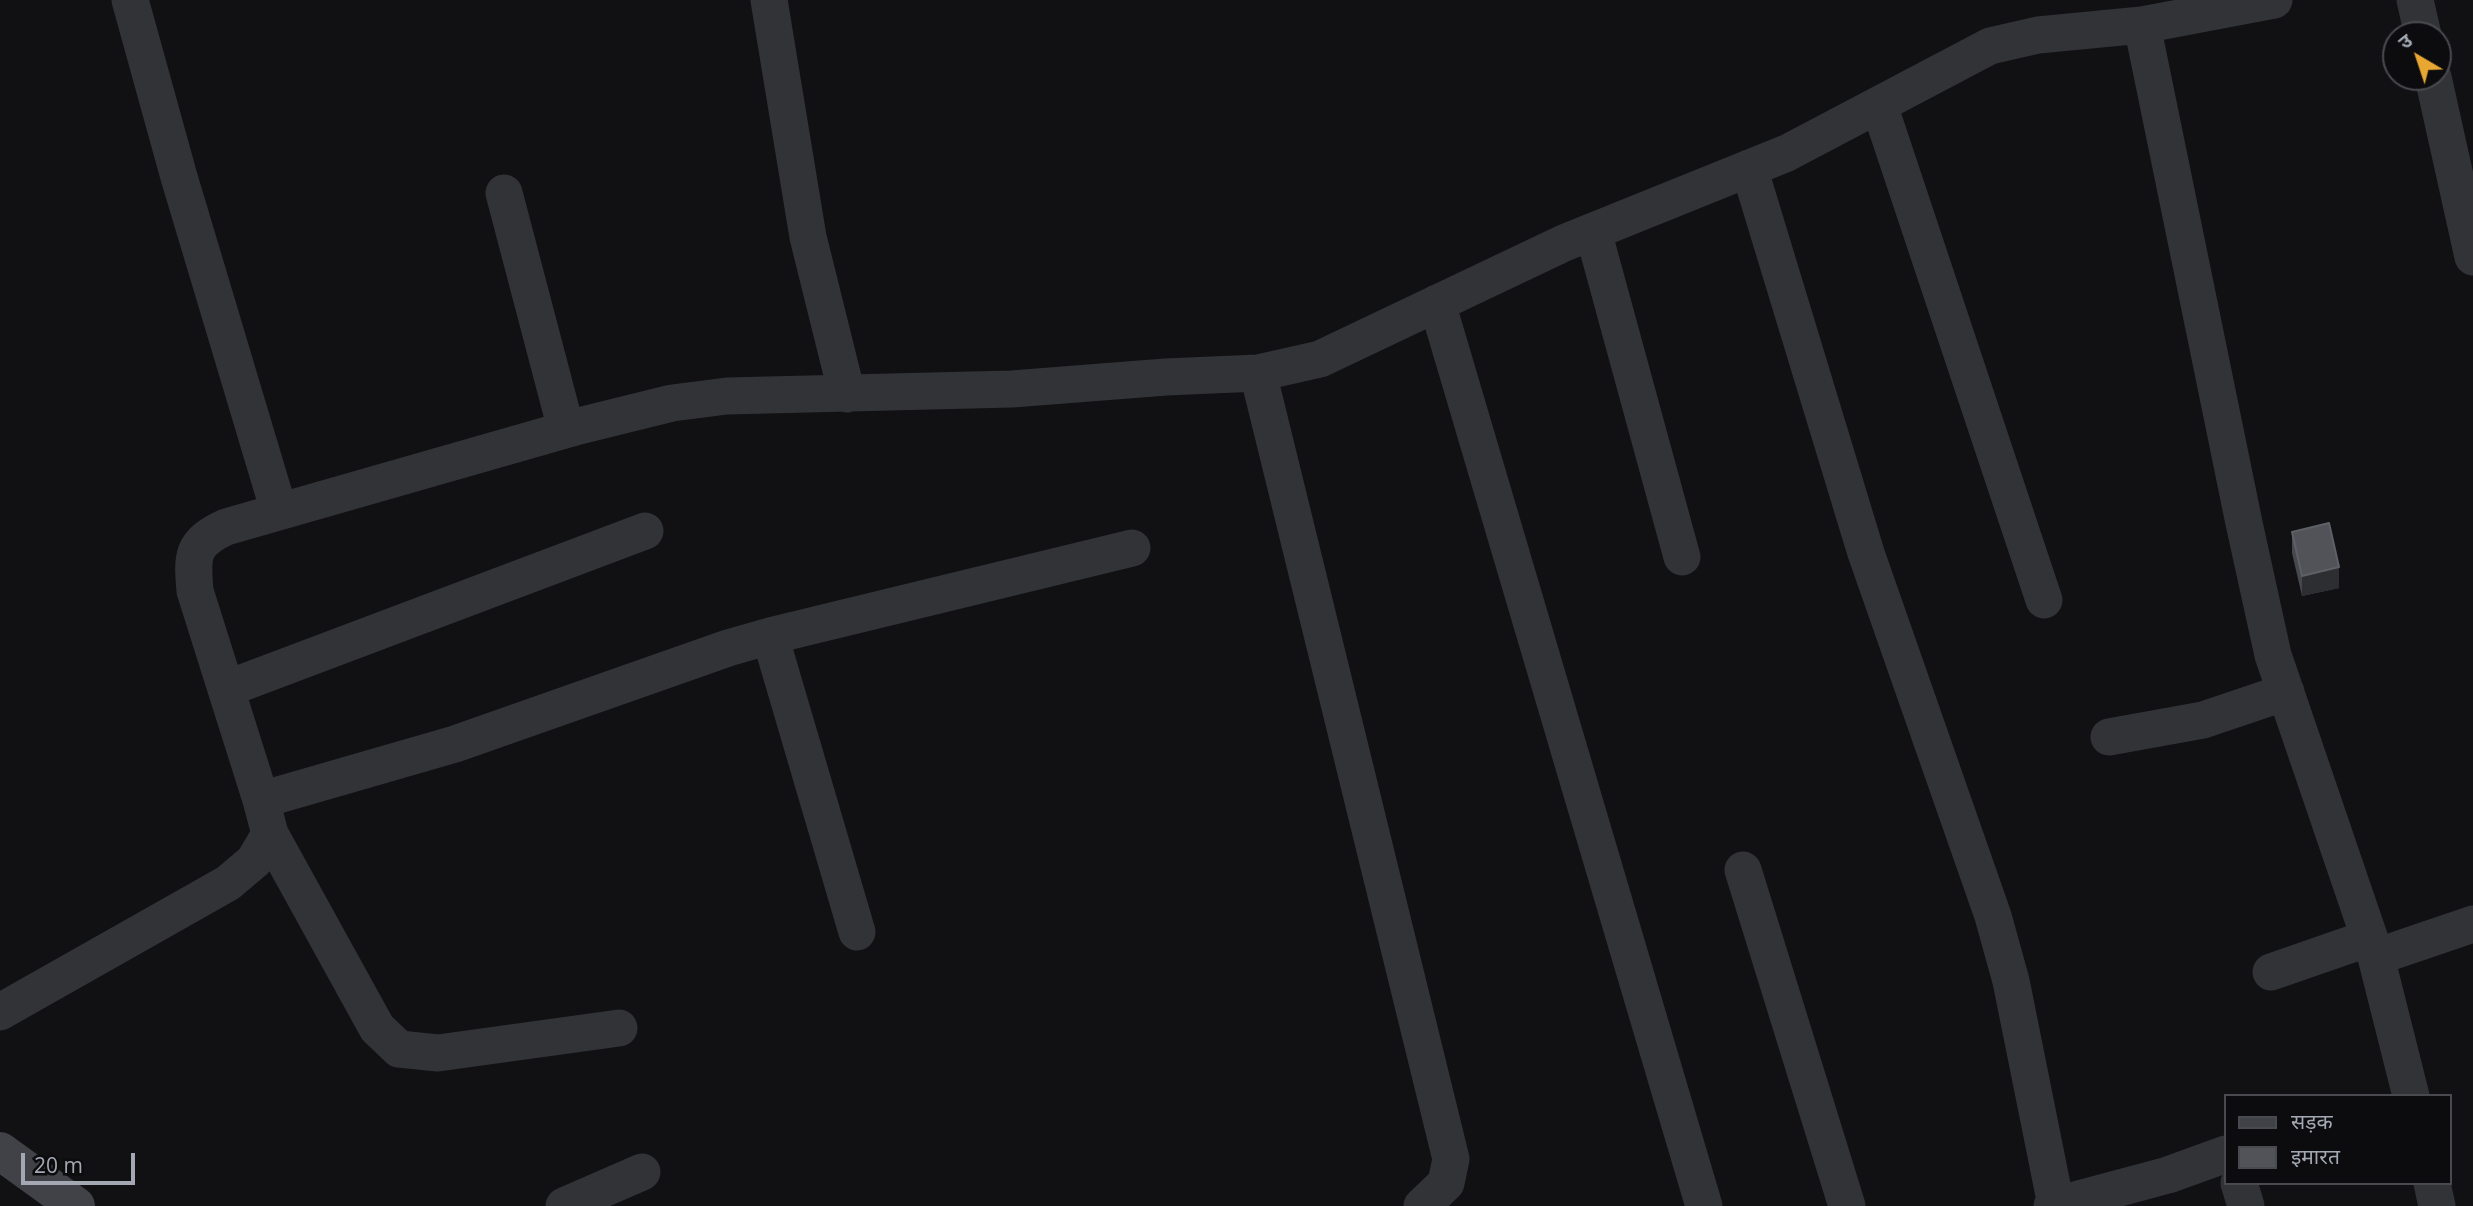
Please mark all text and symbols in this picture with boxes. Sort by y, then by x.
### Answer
north arrow [2382,21,2452,91]
text: उ [2393,28,2418,55]
legend [2224,1094,2452,1185]
text: सड़क [2291,1107,2333,1135]
scale bar [24,1140,138,1184]
text: इमारत [2291,1142,2340,1170]
text: 20 m [34,1151,83,1179]

